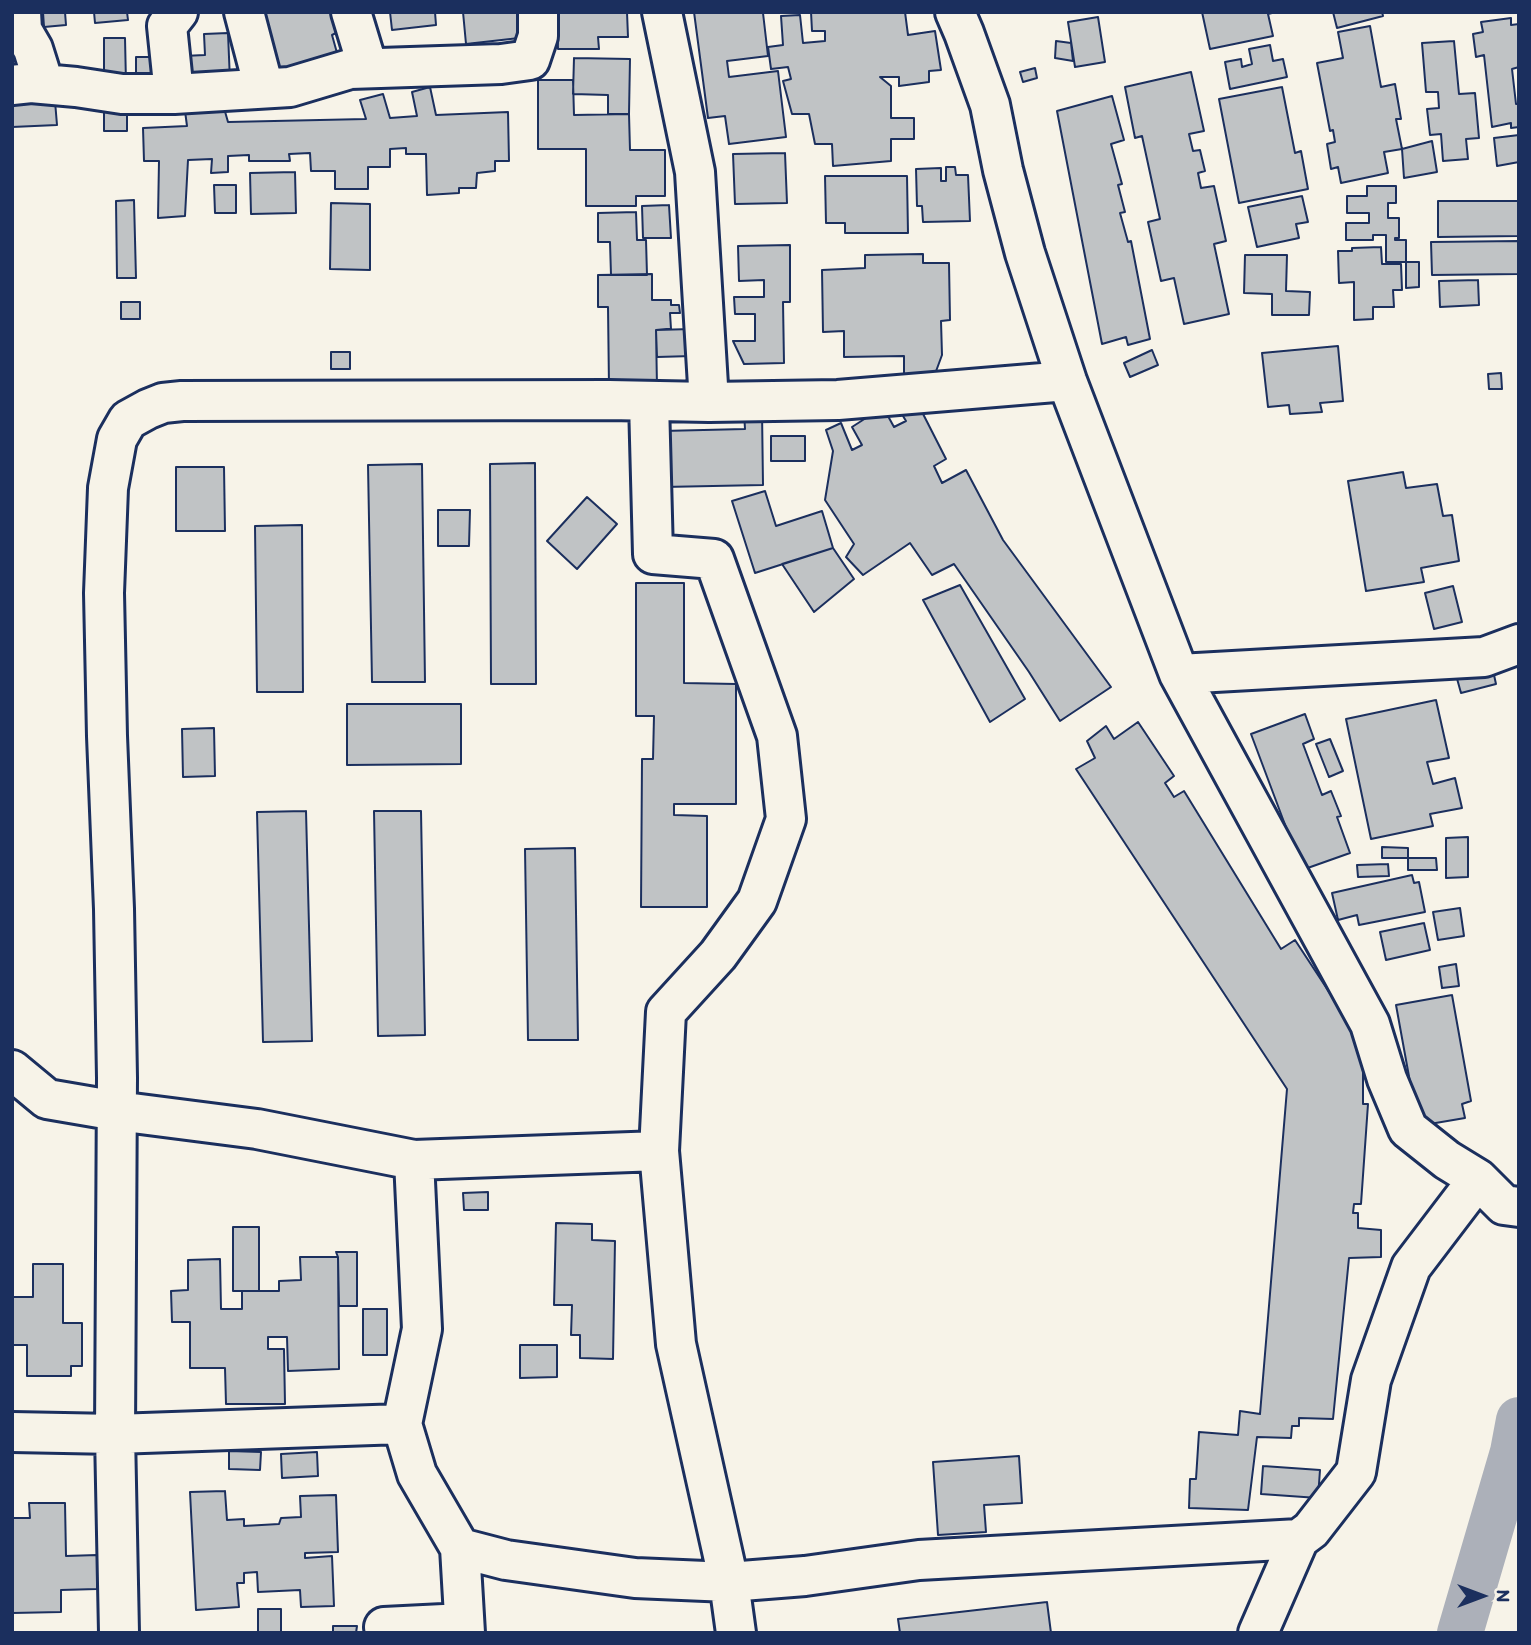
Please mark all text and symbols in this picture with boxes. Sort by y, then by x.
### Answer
north arrow [1447,1561,1517,1631]
text: N [1492,1590,1515,1602]

